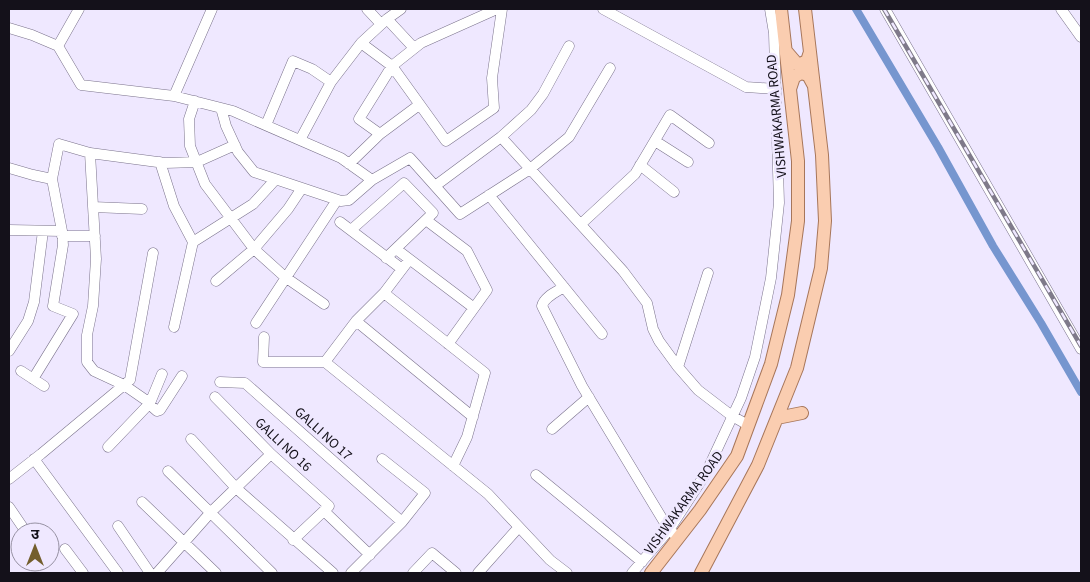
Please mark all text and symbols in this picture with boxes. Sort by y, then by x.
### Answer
street label: VISHWAKARMA ROAD [762,54,792,178]
street label: GALLI NO 17 [290,403,356,465]
street label: GALLI NO 16 [250,413,316,477]
street label: VISHWAKARMA ROAD [640,447,728,559]
north arrow [10,522,60,572]
text: उ [31,525,40,545]

